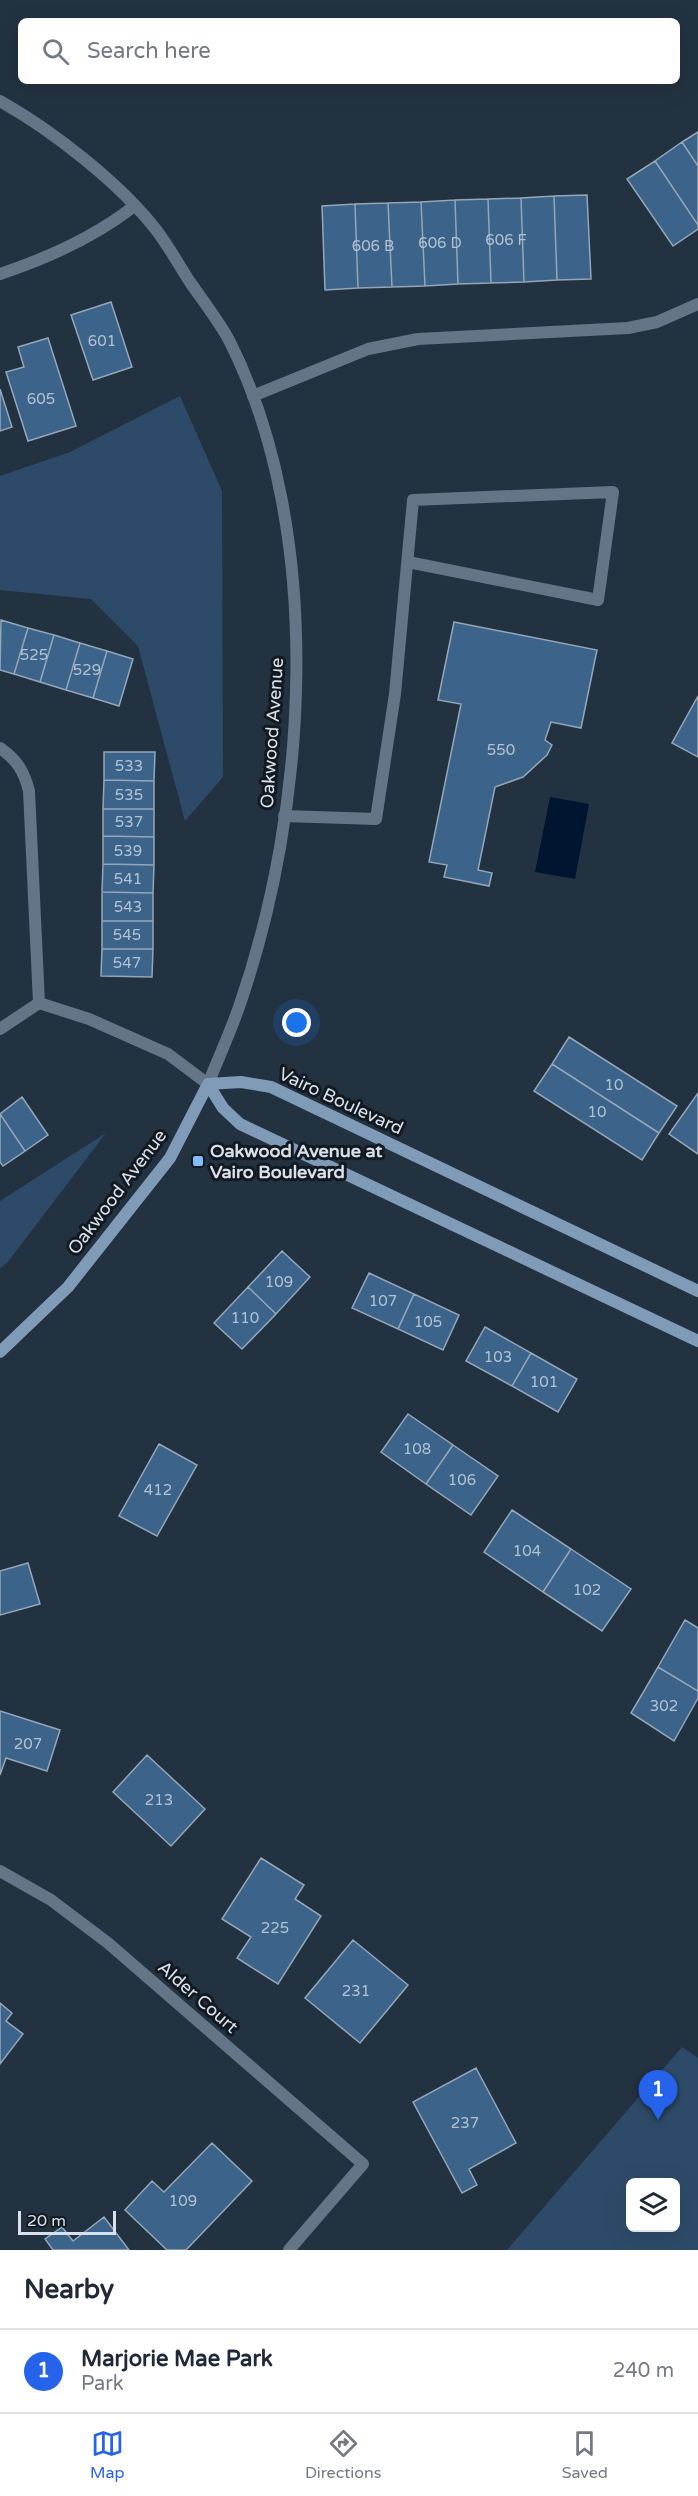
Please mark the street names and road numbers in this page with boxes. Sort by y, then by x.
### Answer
street label: Oakwood Avenue [256,657,288,809]
street label: Vairo Boulevard [275,1063,407,1139]
street label: Oakwood Avenue [63,1125,171,1259]
street label: Alder Court [153,1956,243,2038]

